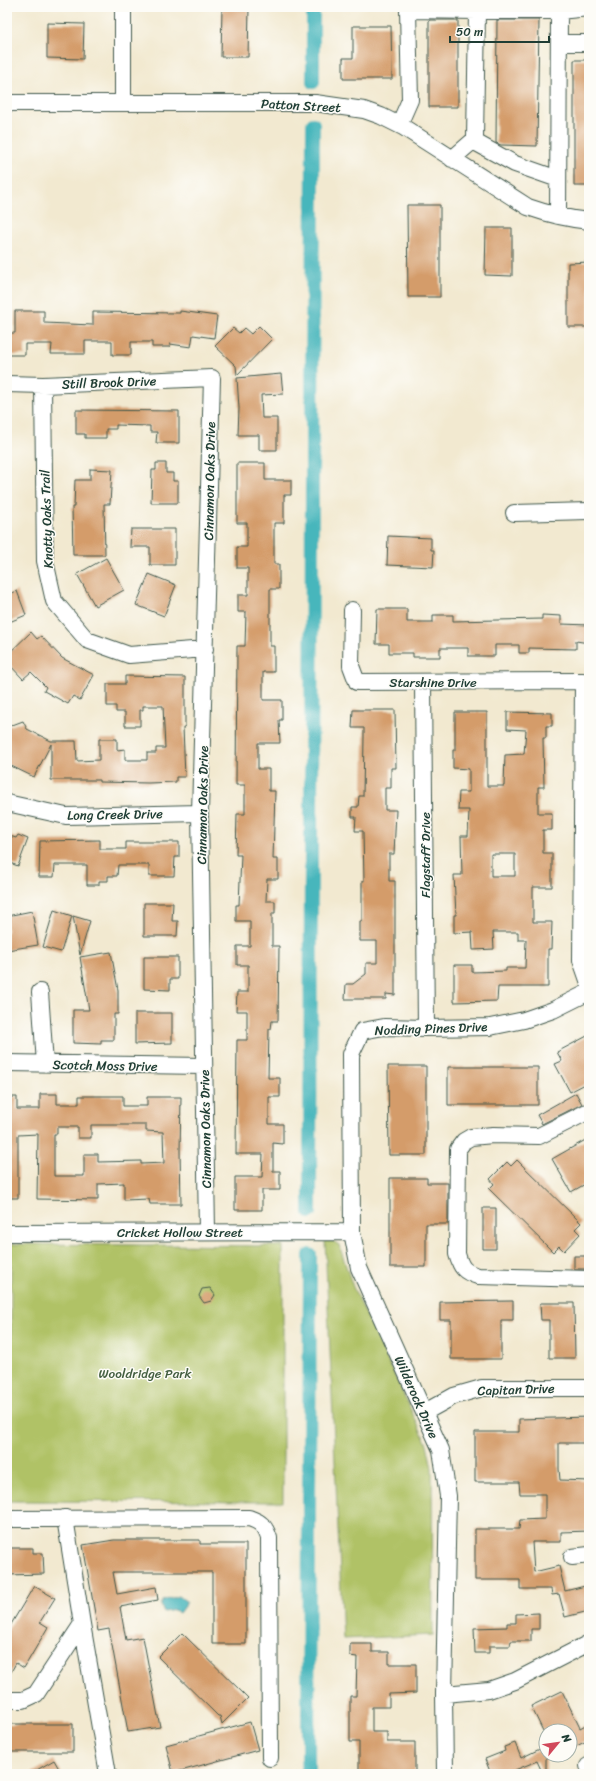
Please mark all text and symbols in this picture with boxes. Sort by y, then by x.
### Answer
scale bar [450,18,549,44]
text: 50 m [456,21,483,43]
street label: Patton Street [260,92,342,119]
street label: Still Brook Drive [61,369,157,396]
street label: Cinnamon Oaks Drive [197,422,222,541]
street label: Knotty Oaks Trail [33,469,60,569]
street label: Starshine Drive [389,671,477,694]
street label: Cinnamon Oaks Drive [190,746,215,865]
street label: Long Creek Drive [67,802,163,827]
street label: Flagstaff Drive [414,812,437,898]
street label: Nodding Pines Drive [374,1015,488,1042]
street label: Scotch Moss Drive [52,1053,158,1078]
street label: Cinnamon Oaks Drive [193,1069,218,1188]
street label: Cricket Hollow Street [117,1221,243,1244]
street label: Wilderock Drive [388,1352,445,1443]
park label: Wooldridge Park [99,1362,192,1385]
street label: Capitan Drive [477,1377,555,1402]
north arrow [538,1723,578,1763]
text: N [556,1730,577,1747]

